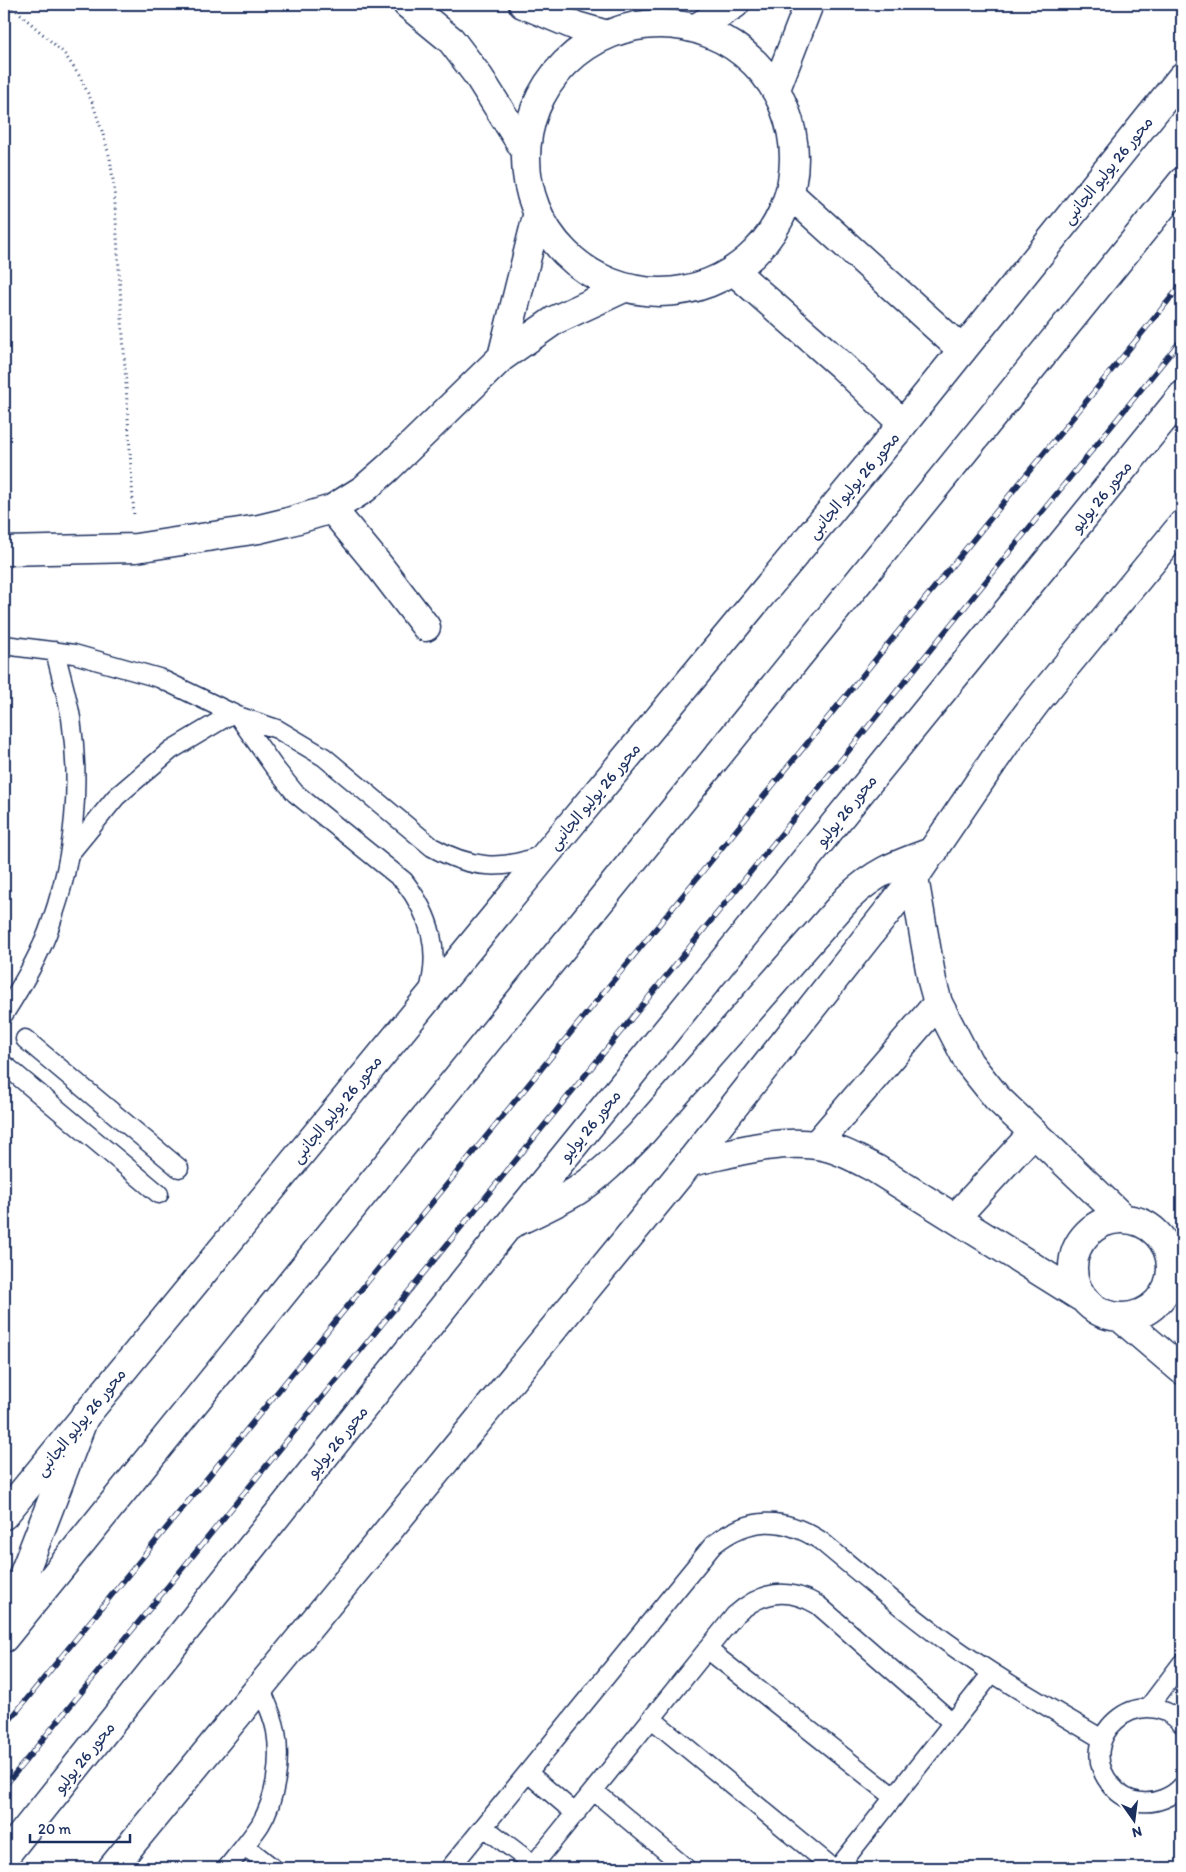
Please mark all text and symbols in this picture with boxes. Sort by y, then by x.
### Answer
street label: محور 26 يوليو الجانبى [1058,113,1157,229]
street label: محور 26 يوليو الجانبى [803,428,904,543]
street label: محور 26 يوليو [1066,457,1137,537]
street label: محور 26 يوليو الجانبى [544,739,645,854]
street label: محور 26 يوليو [811,771,882,851]
street label: محور 26 يوليو الجانبى [287,1052,386,1168]
street label: محور 26 يوليو [555,1086,626,1166]
street label: محور 26 يوليو الجانبى [31,1365,130,1481]
street label: محور 26 يوليو [302,1402,373,1482]
street label: محور 26 يوليو [49,1718,120,1798]
north arrow [1108,1794,1158,1844]
scale bar [30,1812,130,1844]
text: 20 m [38,1820,72,1838]
text: N [1130,1823,1144,1842]

